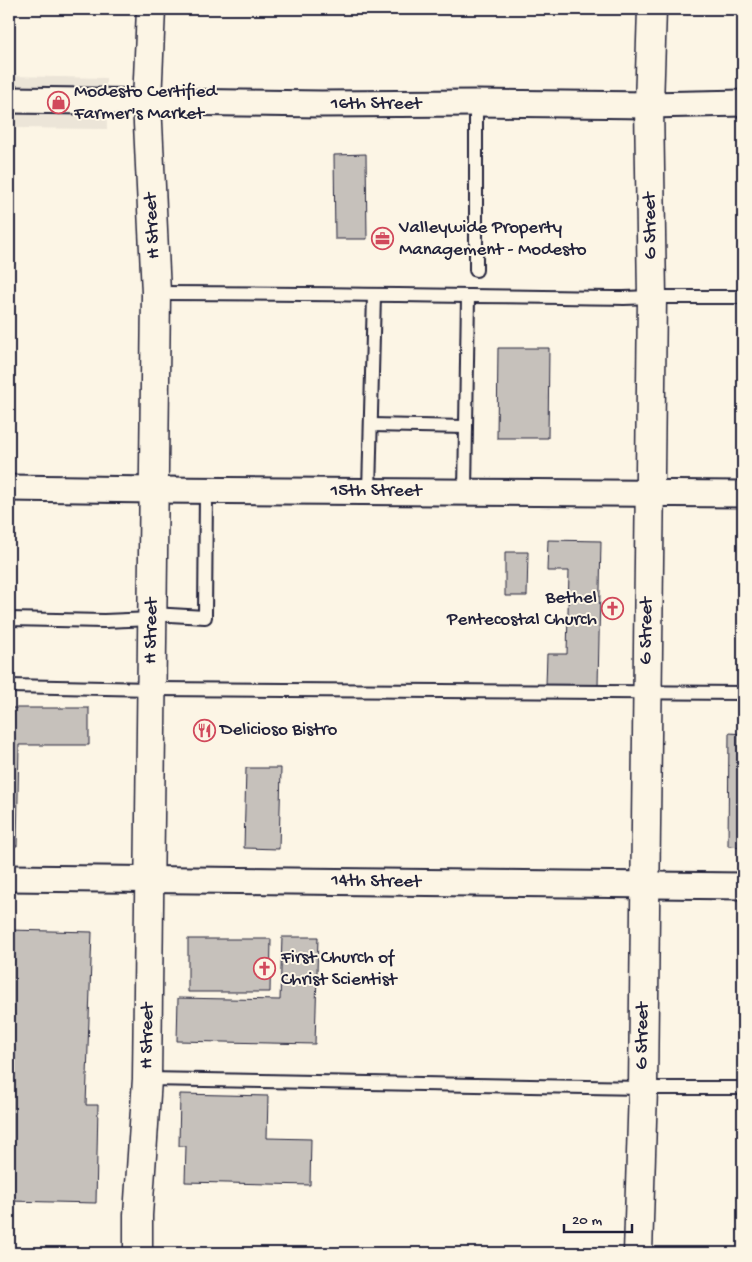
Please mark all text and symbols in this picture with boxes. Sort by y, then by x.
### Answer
place label: Modesto Certified Farmer's Market [73,81,219,126]
shop icon: Modesto Certified Farmer's Market [46,91,70,115]
street label: 16th Street [330,93,423,116]
street label: H Street [140,190,166,260]
street label: G Street [639,190,663,260]
place label: Valleywide Property Management - Modesto [398,217,587,262]
office icon: Valleywide Property Management - Modesto [371,227,395,251]
street label: 15th Street [330,480,424,503]
place label: Bethel Pentecostal Church [446,587,597,632]
street label: G Street [635,595,659,665]
street label: H Street [140,596,164,664]
church icon: Bethel Pentecostal Church [601,597,625,621]
restaurant icon: Delicioso Bistro [192,718,216,742]
place label: Delicioso Bistro [218,719,338,742]
street label: 14th Street [330,870,423,894]
place label: First Church of Christ Scientist [280,947,399,992]
church icon: First Church of Christ Scientist [253,957,277,981]
street label: G Street [631,1000,655,1070]
street label: H Street [136,1001,160,1069]
scale bar [564,1202,632,1234]
text: 20 m [572,1212,602,1230]

